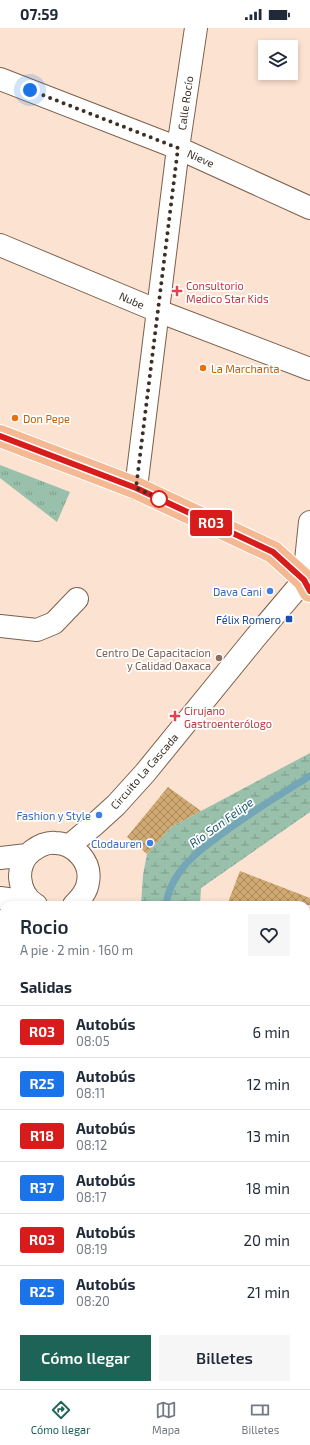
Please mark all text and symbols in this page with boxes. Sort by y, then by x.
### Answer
text: 07:59 [20,5,58,23]
map controls [258,40,298,80]
button: layers [258,40,298,80]
street label: Calle Rocío [175,75,195,131]
your location [20,80,40,100]
street label: Nieve [186,146,217,170]
place label: Consultorio Medico Star Kids [186,279,269,305]
marker: Consultorio Medico Star Kids [171,285,183,297]
street label: Nube [117,289,147,311]
place label: La Marchanta [211,362,280,375]
marker: La Marchanta [198,363,208,373]
place label: Don Pepe [23,412,70,425]
marker: Don Pepe [10,413,20,423]
unlabelled marker [150,490,168,508]
line badge: R03 [188,510,234,536]
text: R03 [198,514,224,531]
place label: Dava Cani [213,585,262,598]
marker: Dava Cani [265,586,275,596]
place label: Félix Romero [216,613,281,626]
marker: Félix Romero [284,614,294,624]
place label: Centro De Capacitacion y Calidad Oaxaca [96,646,211,672]
marker: Centro De Capacitacion y Calidad Oaxaca [214,653,224,663]
place label: Cirujano Gastroenterólogo [184,704,272,730]
marker: Cirujano Gastroenterólogo [169,710,181,722]
street label: Circuito La Cascada [107,730,181,812]
water label: Río San Felipe [186,794,256,850]
place label: Fashion y Style [16,809,91,822]
marker: Fashion y Style [94,810,104,820]
place label: Clodauren [91,837,142,850]
marker: Clodauren [145,838,155,848]
button: heart [248,914,290,956]
text: Rocio [20,915,69,938]
text: A pie · 2 min · 160 m [20,942,133,958]
text: Salidas [20,978,72,996]
text: Autobús [76,1015,135,1033]
text: R03 [29,1023,55,1040]
text: 6 min [252,1023,290,1041]
text: 08:05 [76,1033,110,1049]
text: Autobús [76,1067,135,1085]
text: R25 [30,1075,54,1092]
text: 12 min [247,1075,290,1093]
text: 08:11 [76,1085,105,1101]
text: Autobús [76,1119,135,1137]
text: R18 [30,1127,54,1144]
text: 13 min [247,1127,290,1145]
text: 08:12 [76,1137,107,1153]
text: Autobús [76,1171,135,1189]
text: R37 [30,1179,54,1196]
text: 18 min [246,1179,290,1197]
text: 08:17 [76,1189,107,1205]
text: Autobús [76,1223,135,1241]
text: R03 [29,1231,55,1248]
text: 20 min [244,1231,290,1249]
text: 08:19 [76,1241,107,1257]
text: Autobús [76,1275,135,1293]
text: R25 [30,1283,54,1300]
text: 21 min [247,1283,290,1301]
text: 08:20 [76,1293,110,1309]
button: Cómo llegar [20,1335,151,1381]
button: Billetes [159,1335,290,1381]
tab: Cómo llegar [31,1399,91,1436]
tab: Mapa [152,1399,180,1436]
tab: Billetes [242,1399,279,1436]

